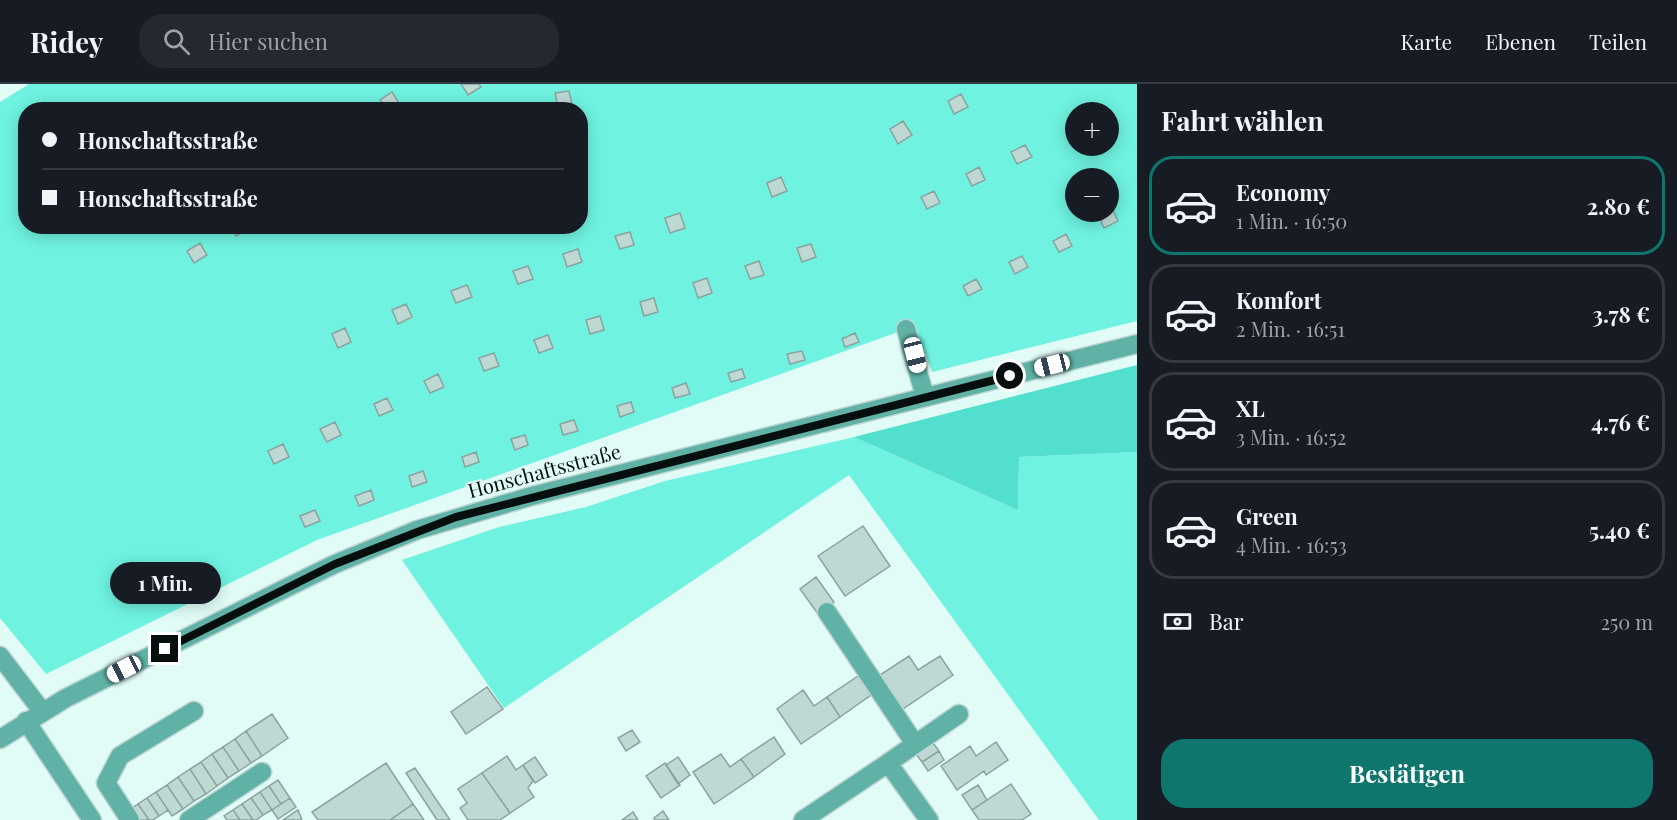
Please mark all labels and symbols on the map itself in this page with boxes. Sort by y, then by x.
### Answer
car [902,335,928,375]
car [1032,352,1072,378]
route start [996,362,1023,389]
street label: Honschaftsstraße [464,437,624,503]
callout: 1 Min. [110,562,220,604]
route end [151,635,178,662]
car [104,653,144,685]

